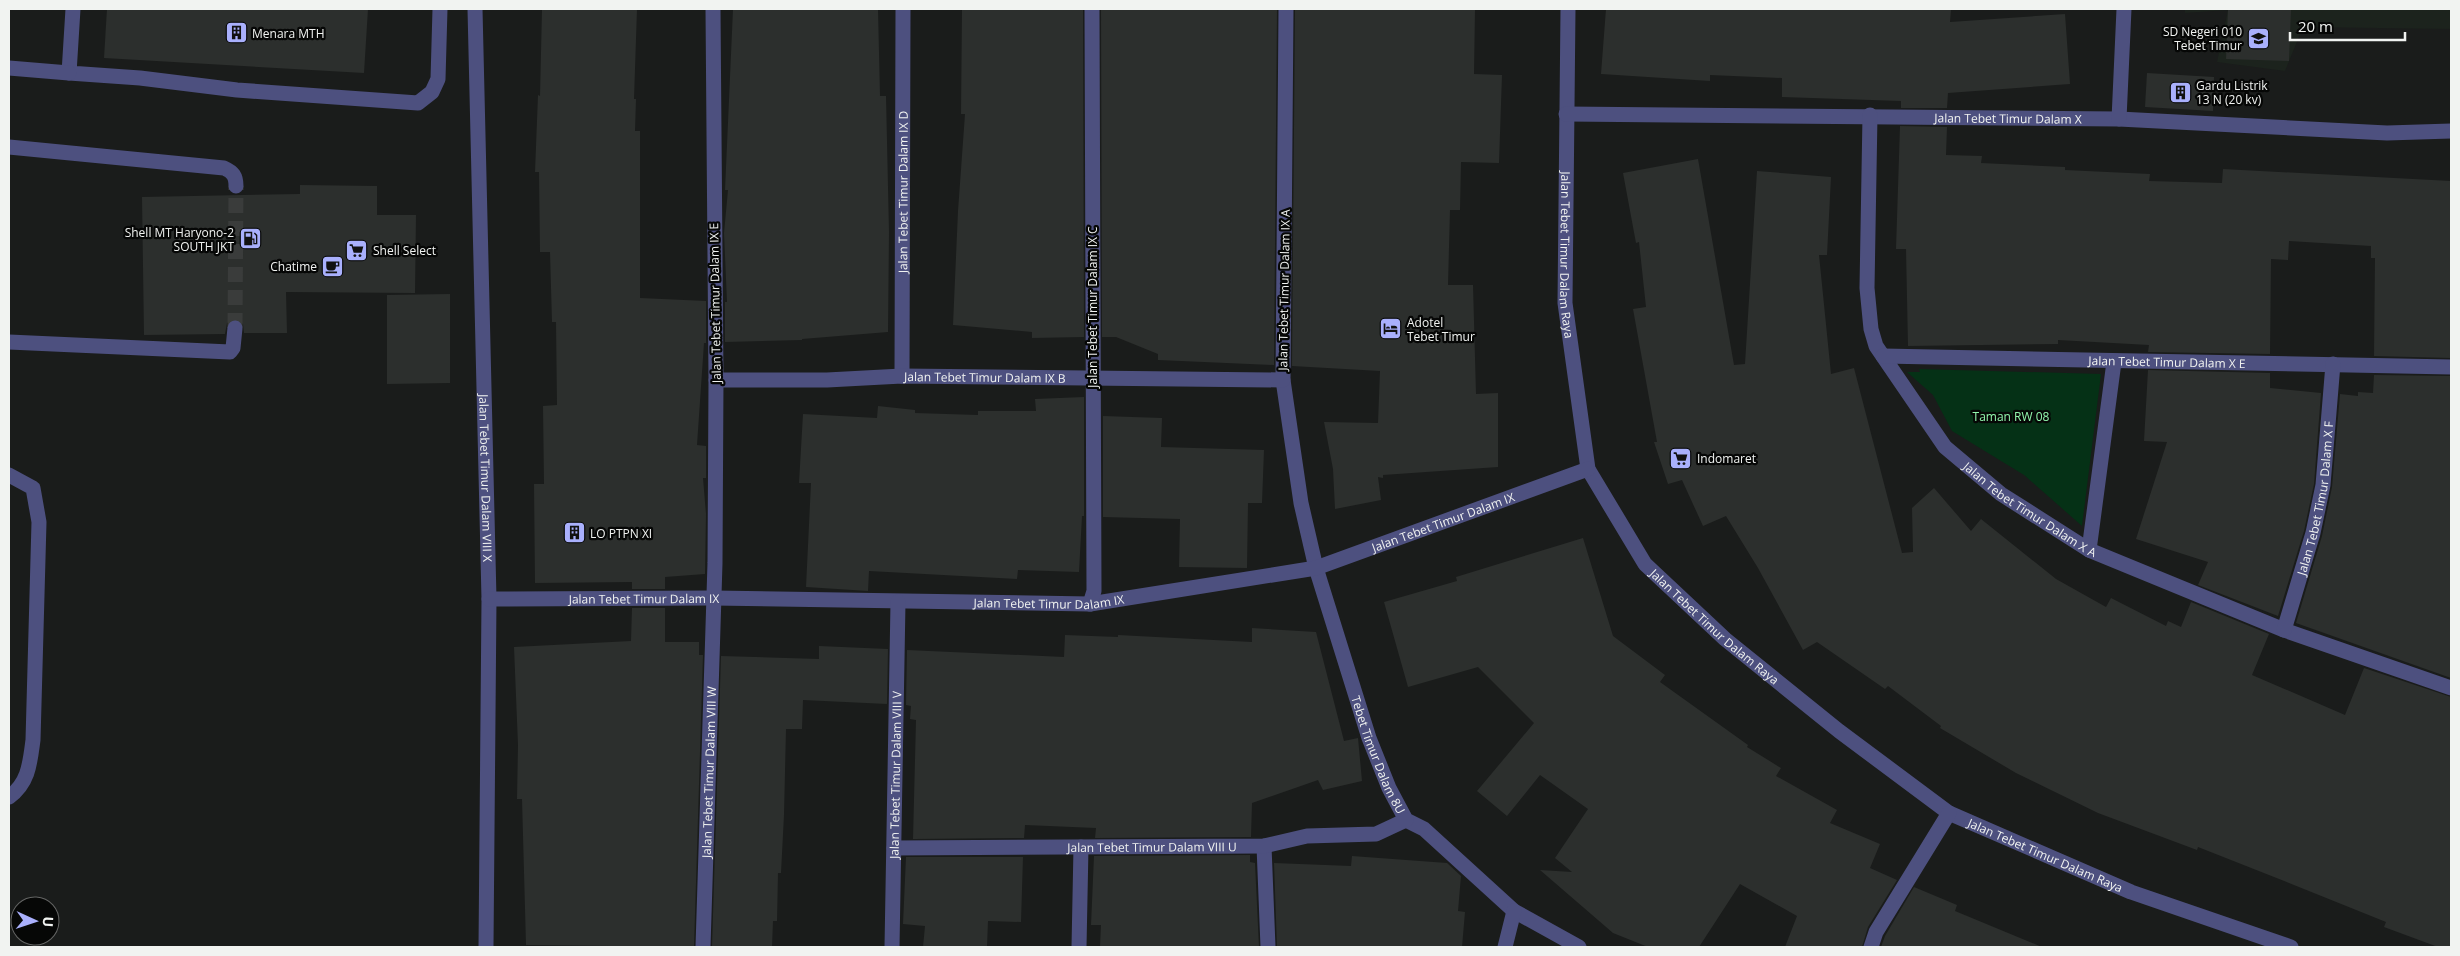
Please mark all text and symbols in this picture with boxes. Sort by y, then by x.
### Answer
scale bar [2290,10,2405,42]
text: 20 m [2298,16,2333,36]
building icon: Menara MTH [224,21,248,45]
place label: SD Negeri 010 Tebet Timur [2163,23,2242,54]
place label: Menara MTH [252,25,325,42]
school or university icon: SD Negeri 010 Tebet Timur [2246,26,2270,50]
place label: Gardu Listrik 13 N (20 kv) [2196,77,2268,108]
building icon: Gardu Listrik 13 N (20 kv) [2168,80,2192,104]
street label: Jalan Tebet Timur Dalam X [1933,109,2082,127]
street label: Jalan Tebet Timur Dalam IX D [894,111,911,274]
street label: Jalan Tebet Timur Dalam Raya [1556,170,1578,339]
street label: Jalan Tebet Timur Dalam IX A [1274,209,1294,372]
street label: Jalan Tebet Timur Dalam IX E [705,223,725,384]
place label: Shell MT Haryono-2 SOUTH JKT [125,224,234,255]
street label: Jalan Tebet Timur Dalam IX C [1084,226,1101,389]
fuel station icon: Shell MT Haryono-2 SOUTH JKT [238,227,262,251]
supermarket icon: Shell Select [345,238,369,262]
place label: Shell Select [373,242,436,259]
cafe icon: Chatime [321,254,345,278]
place label: Chatime [270,258,317,275]
place label: Adotel Tebet Timur [1407,314,1475,345]
hotel icon: Adotel Tebet Timur [1379,317,1403,341]
street label: Jalan Tebet Timur Dalam X E [2087,351,2246,372]
street label: Jalan Tebet Timur Dalam IX B [903,368,1066,386]
street label: Jalan Tebet Timur Dalam VIII X [476,393,497,562]
park label: Taman RW 08 [1973,408,2050,425]
street label: Jalan Tebet Timur Dalam X F [2292,420,2337,578]
supermarket icon: Indomaret [1669,446,1693,470]
place label: Indomaret [1697,450,1756,467]
street label: Jalan Tebet Timur Dalam X A [1959,457,2099,561]
street label: Jalan Tebet Timur Dalam IX [1368,488,1517,556]
building icon: LO PTPN XI [562,521,586,545]
place label: LO PTPN XI [590,525,652,542]
street label: Jalan Tebet Timur Dalam Raya [1646,564,1783,688]
street label: Jalan Tebet Timur Dalam IX [568,589,720,607]
street label: Jalan Tebet Timur Dalam IX [972,590,1125,613]
street label: Jalan Tebet Timur Dalam VIII W [697,686,720,859]
street label: Jalan Tebet Timur Dalam VIII V [885,690,905,860]
street label: Tebet Timur Dalam 8U [1348,693,1410,817]
street label: Jalan Tebet Timur Dalam Raya [1965,813,2126,896]
street label: Jalan Tebet Timur Dalam VIII U [1066,838,1237,856]
north arrow [10,896,60,946]
text: U [39,916,58,927]

